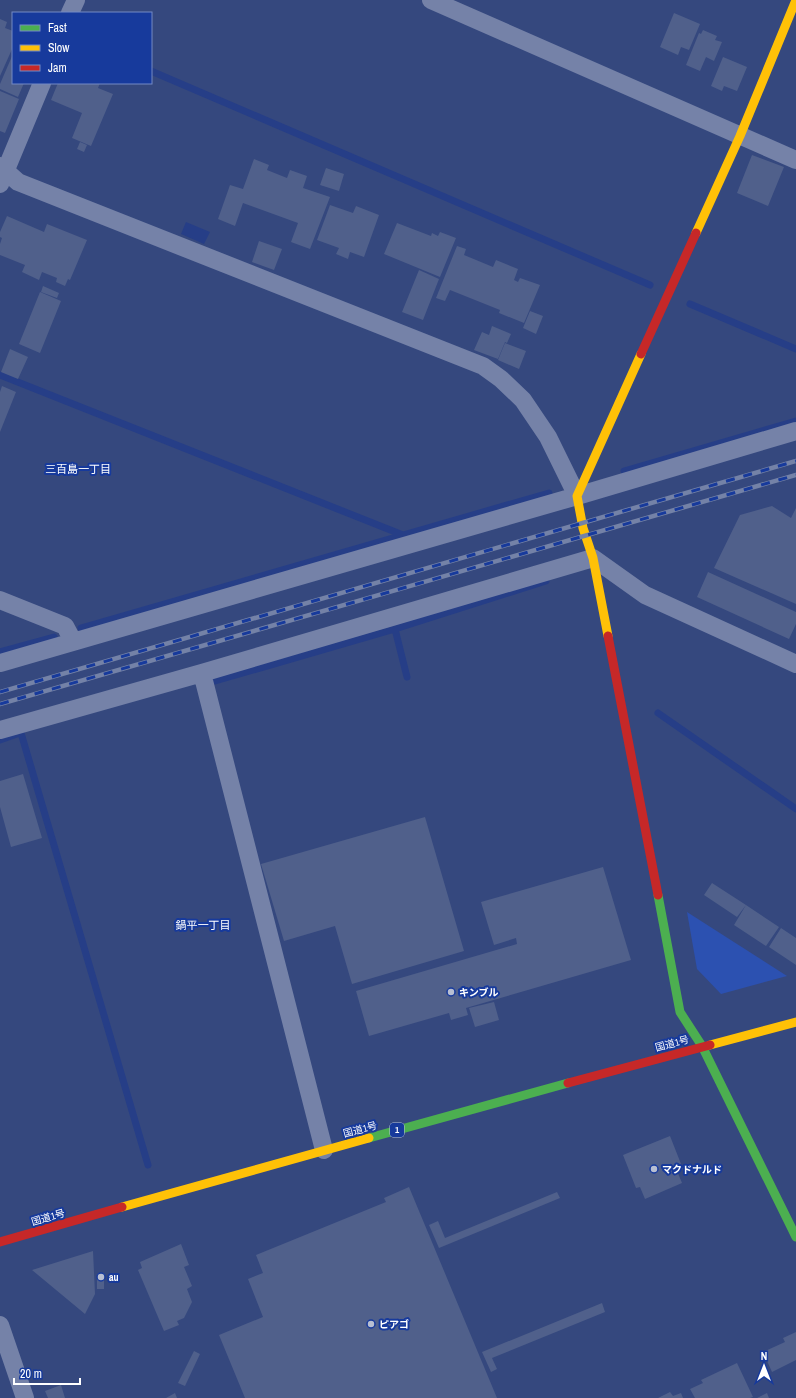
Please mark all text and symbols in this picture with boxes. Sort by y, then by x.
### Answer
legend [12,12,152,84]
text: Fast [48,20,67,36]
text: Slow [48,40,70,56]
text: Jam [48,60,67,76]
district label: 三百島一丁目 [45,462,111,476]
district label: 鍋平一丁目 [176,918,231,932]
place label: キンブル [459,986,498,999]
marker: キンブル [446,987,456,997]
street label: 国道1号 [654,1033,691,1054]
street label: 国道1号 [342,1119,379,1140]
road number: 1 [390,1123,404,1137]
place label: マクドナルド [662,1163,722,1176]
marker: マクドナルド [649,1164,659,1174]
street label: 国道1号 [30,1206,67,1228]
place label: au [109,1271,119,1284]
marker: au [96,1272,106,1282]
place label: ピアゴ [379,1318,409,1331]
marker: ピアゴ [366,1319,376,1329]
north arrow [744,1346,784,1386]
text: N [761,1349,767,1363]
scale bar [14,1360,80,1386]
text: 20 m [20,1366,42,1382]

